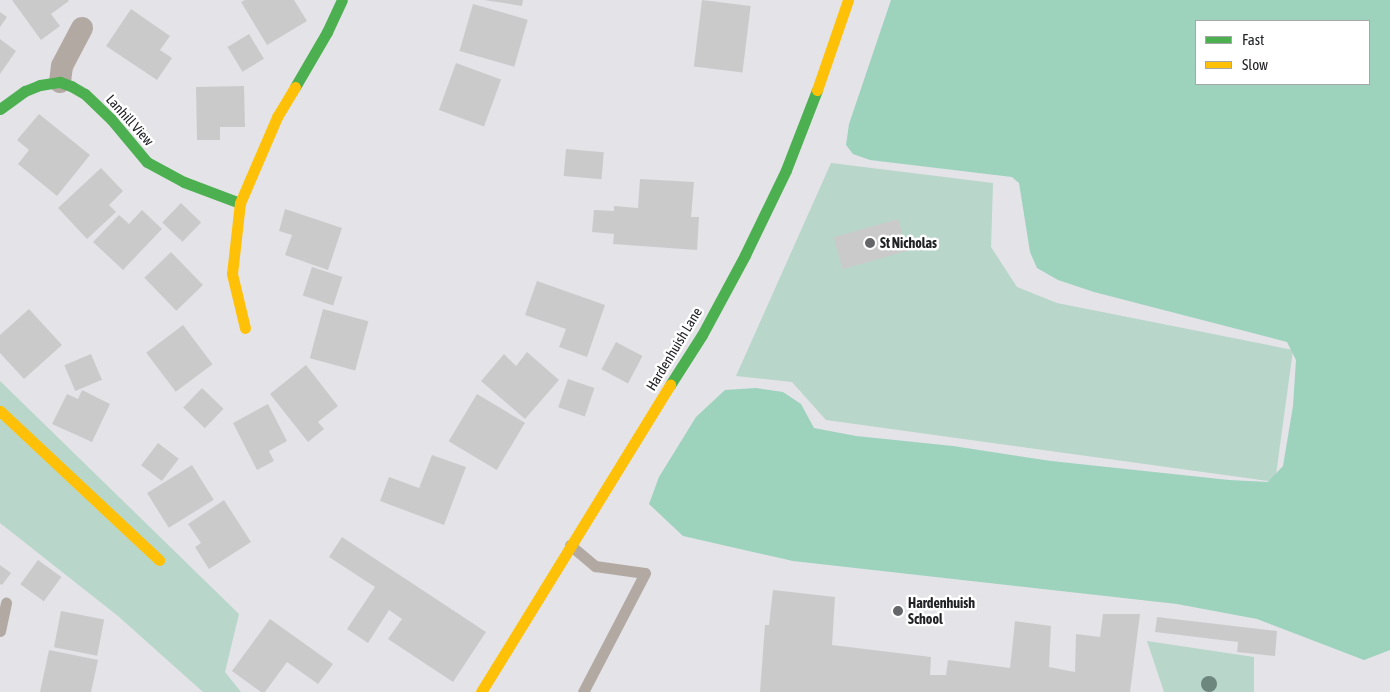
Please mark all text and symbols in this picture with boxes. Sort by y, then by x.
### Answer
legend [1195,20,1370,85]
text: Fast [1242,31,1264,48]
text: Slow [1242,56,1268,73]
street label: Lanhill View [103,91,157,149]
place label: St Nicholas [880,235,937,251]
marker: St Nicholas [864,237,876,249]
street label: Hardenhuish Lane [643,304,705,394]
place label: Hardenhuish School [908,595,975,628]
marker: Hardenhuish School [892,605,904,617]

